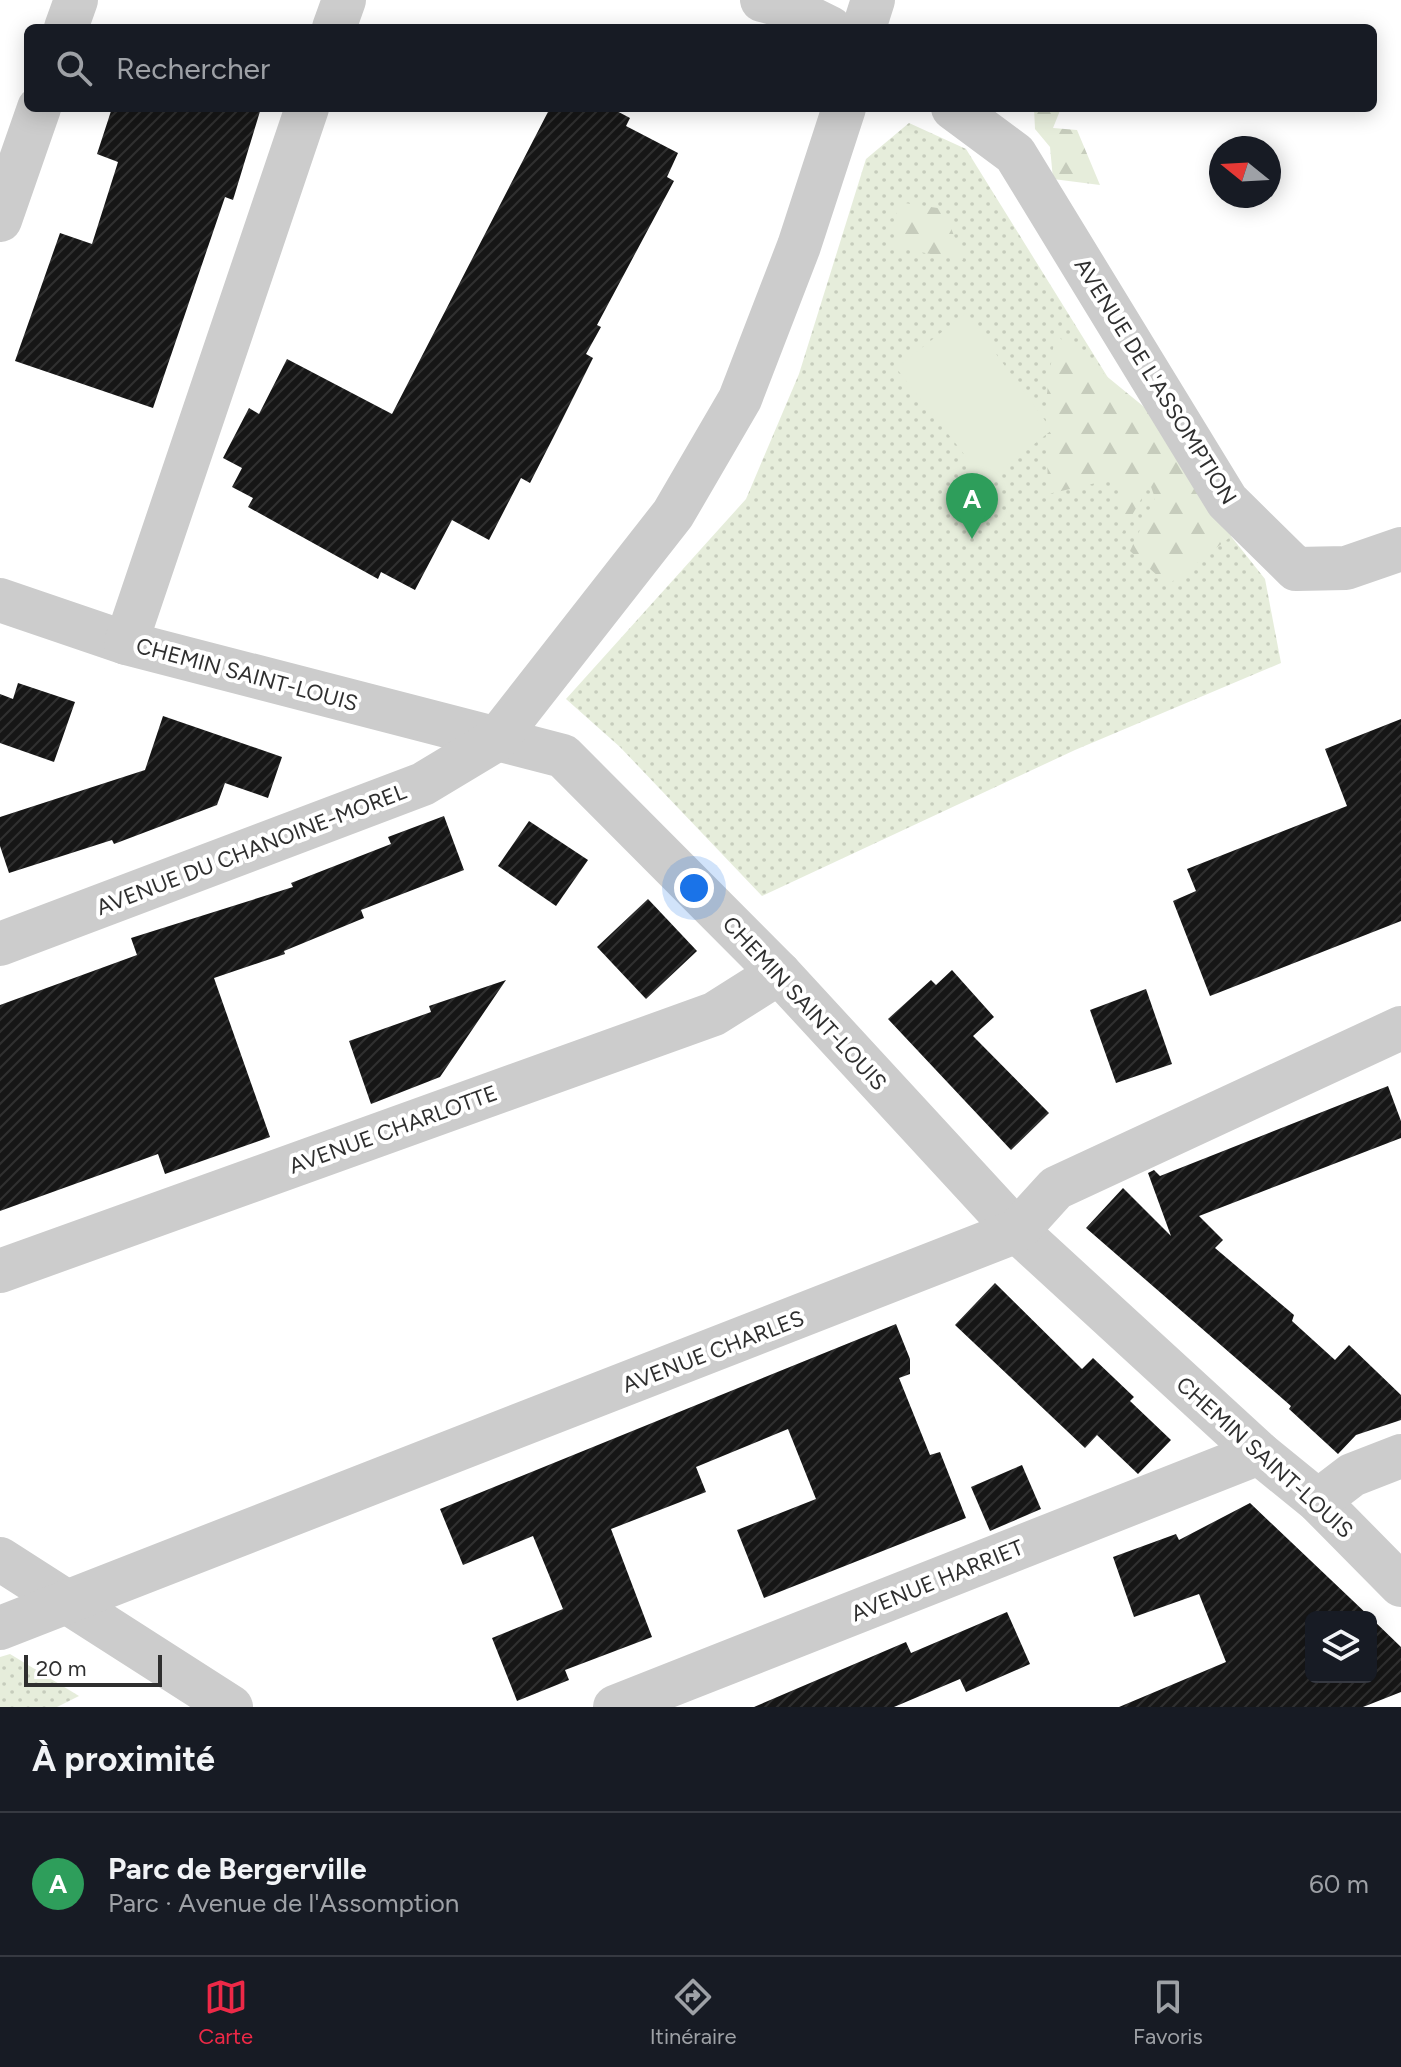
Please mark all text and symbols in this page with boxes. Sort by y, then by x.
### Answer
search box [24,24,1377,112]
icon: search [52,46,96,90]
text: Rechercher [116,50,270,87]
north arrow [1209,136,1281,208]
street label: AVENUE DE L'ASSOMPTION [1069,253,1243,509]
pin: A [946,473,998,539]
street label: CHEMIN SAINT-LOUIS [133,632,361,717]
street label: AVENUE DU CHANOINE-MOREL [92,778,411,921]
your location [674,868,714,908]
street label: CHEMIN SAINT-LOUIS [717,911,892,1096]
street label: AVENUE CHARLOTTE [285,1079,501,1180]
street label: AVENUE CHARLES [619,1304,808,1399]
street label: CHEMIN SAINT-LOUIS [1171,1371,1359,1544]
street label: AVENUE HARRIET [847,1534,1027,1627]
map controls [1305,1611,1377,1683]
button: layers [1305,1611,1377,1683]
scale bar [24,1651,162,1687]
text: 20 m [36,1655,87,1682]
text: À proximité [32,1739,215,1780]
text: Parc de Bergerville [108,1850,367,1887]
text: A [49,1868,67,1900]
text: 60 m [1309,1868,1369,1900]
text: Parc · Avenue de l'Assomption [108,1887,459,1919]
tab: Carte [198,1975,253,2050]
tab: Itinéraire [650,1975,737,2050]
tab: Favoris [1133,1975,1203,2050]

